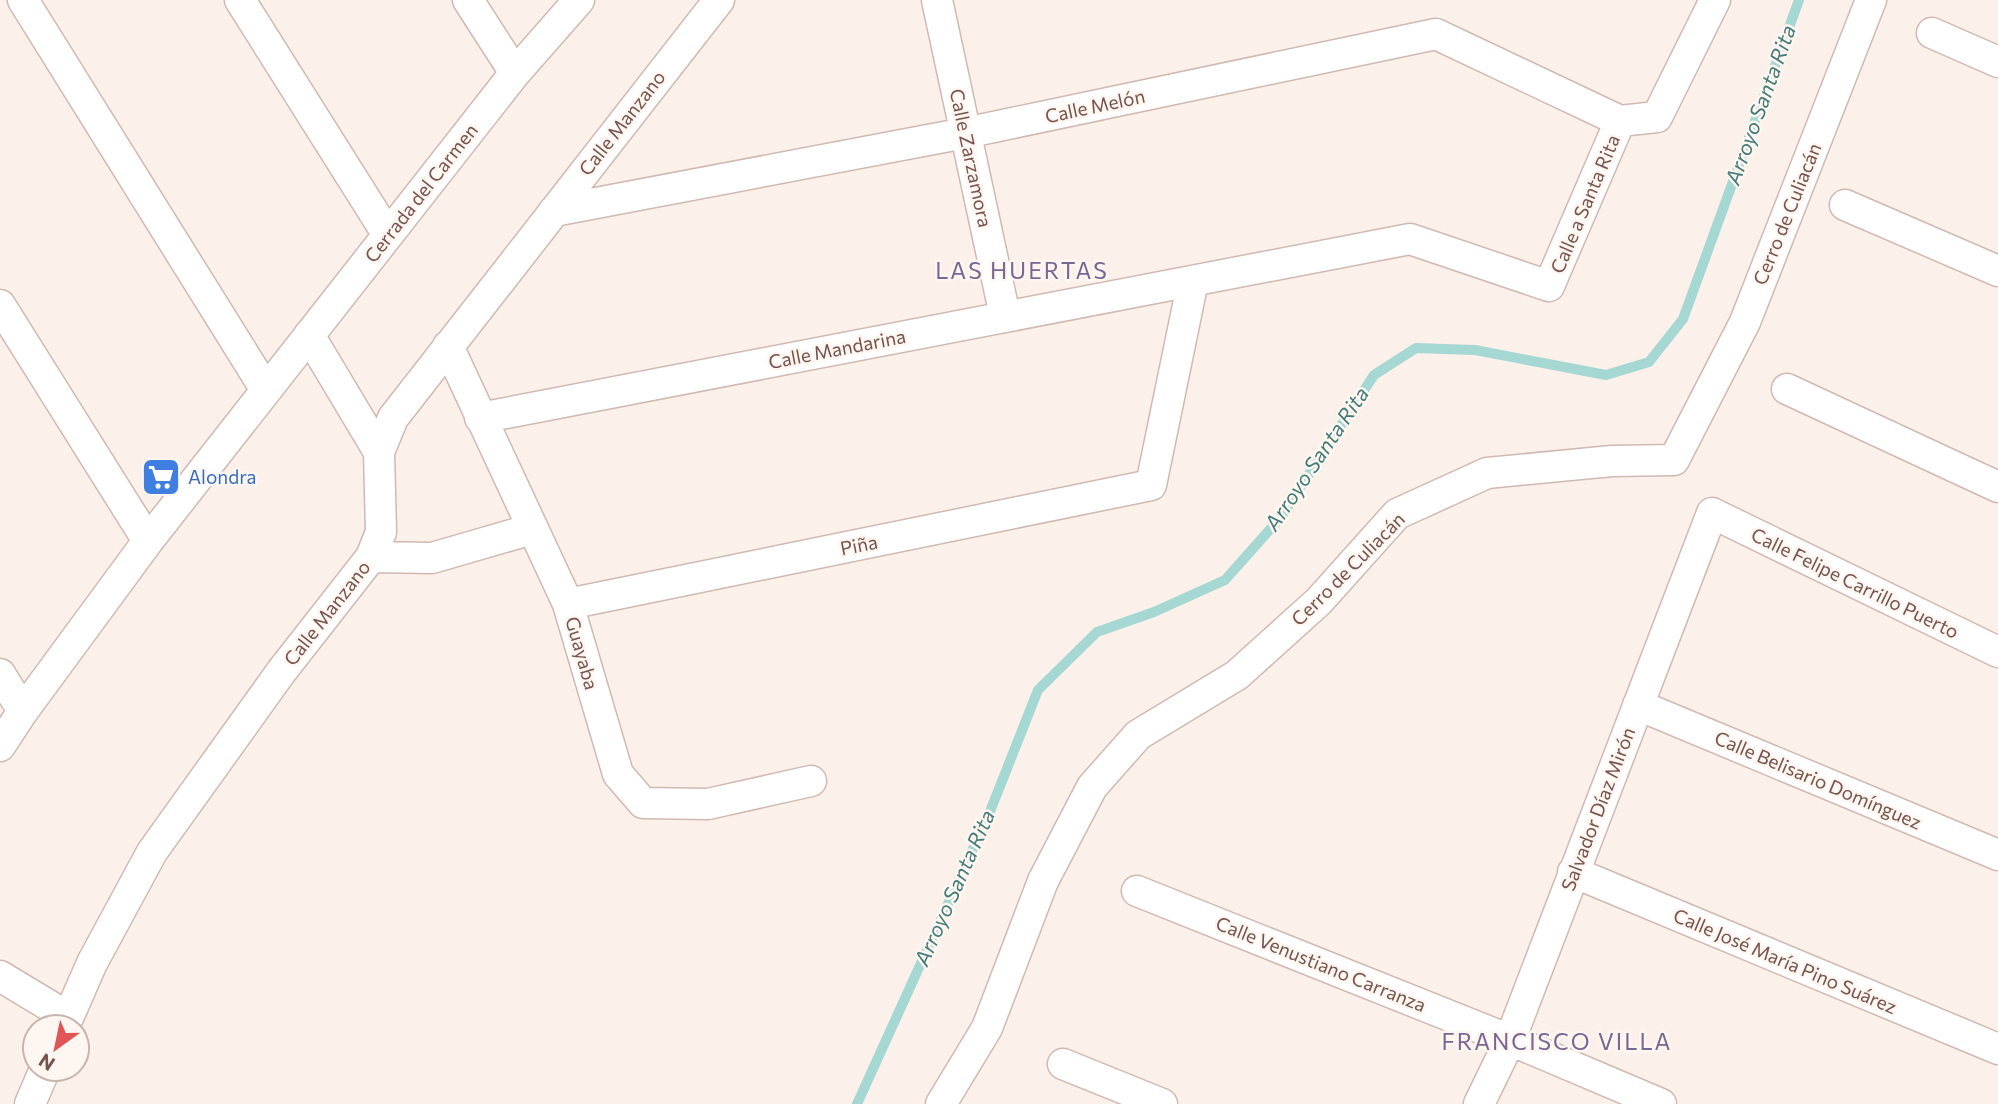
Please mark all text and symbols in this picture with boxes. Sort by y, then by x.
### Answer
water label: Arroyo Santa Rita [1719,21,1800,189]
street label: Calle Manzano [574,66,670,180]
street label: Calle Melón [1043,84,1147,127]
street label: Calle Zarzamora [946,86,997,229]
street label: Cerrada del Carmen [359,119,482,267]
street label: Calle a Santa Rita [1545,131,1624,277]
street label: Cerro de Culiacán [1748,140,1825,288]
district label: LAS HUERTAS [935,256,1109,284]
street label: Calle Mandarina [766,324,907,373]
water label: Arroyo Santa Rita [1258,382,1373,536]
supermarket icon: Alondra [140,456,182,498]
place label: Alondra [188,465,257,488]
street label: Cerro de Culiacán [1286,507,1409,630]
street label: Calle Felipe Carrillo Puerto [1748,522,1963,643]
street label: Piña [838,530,880,559]
street label: Calle Manzano [279,556,375,670]
street label: Guayaba [561,614,604,692]
street label: Salvador Díaz Mirón [1556,724,1639,894]
street label: Calle Belisario Domínguez [1711,726,1925,834]
water label: Arroyo Santa Rita [908,806,999,970]
street label: Calle José María Pino Suárez [1670,903,1900,1018]
street label: Calle Venustiano Carranza [1213,911,1430,1016]
north arrow [21,1013,91,1083]
district label: FRANCISCO VILLA [1442,1027,1672,1055]
text: N [34,1049,59,1076]

